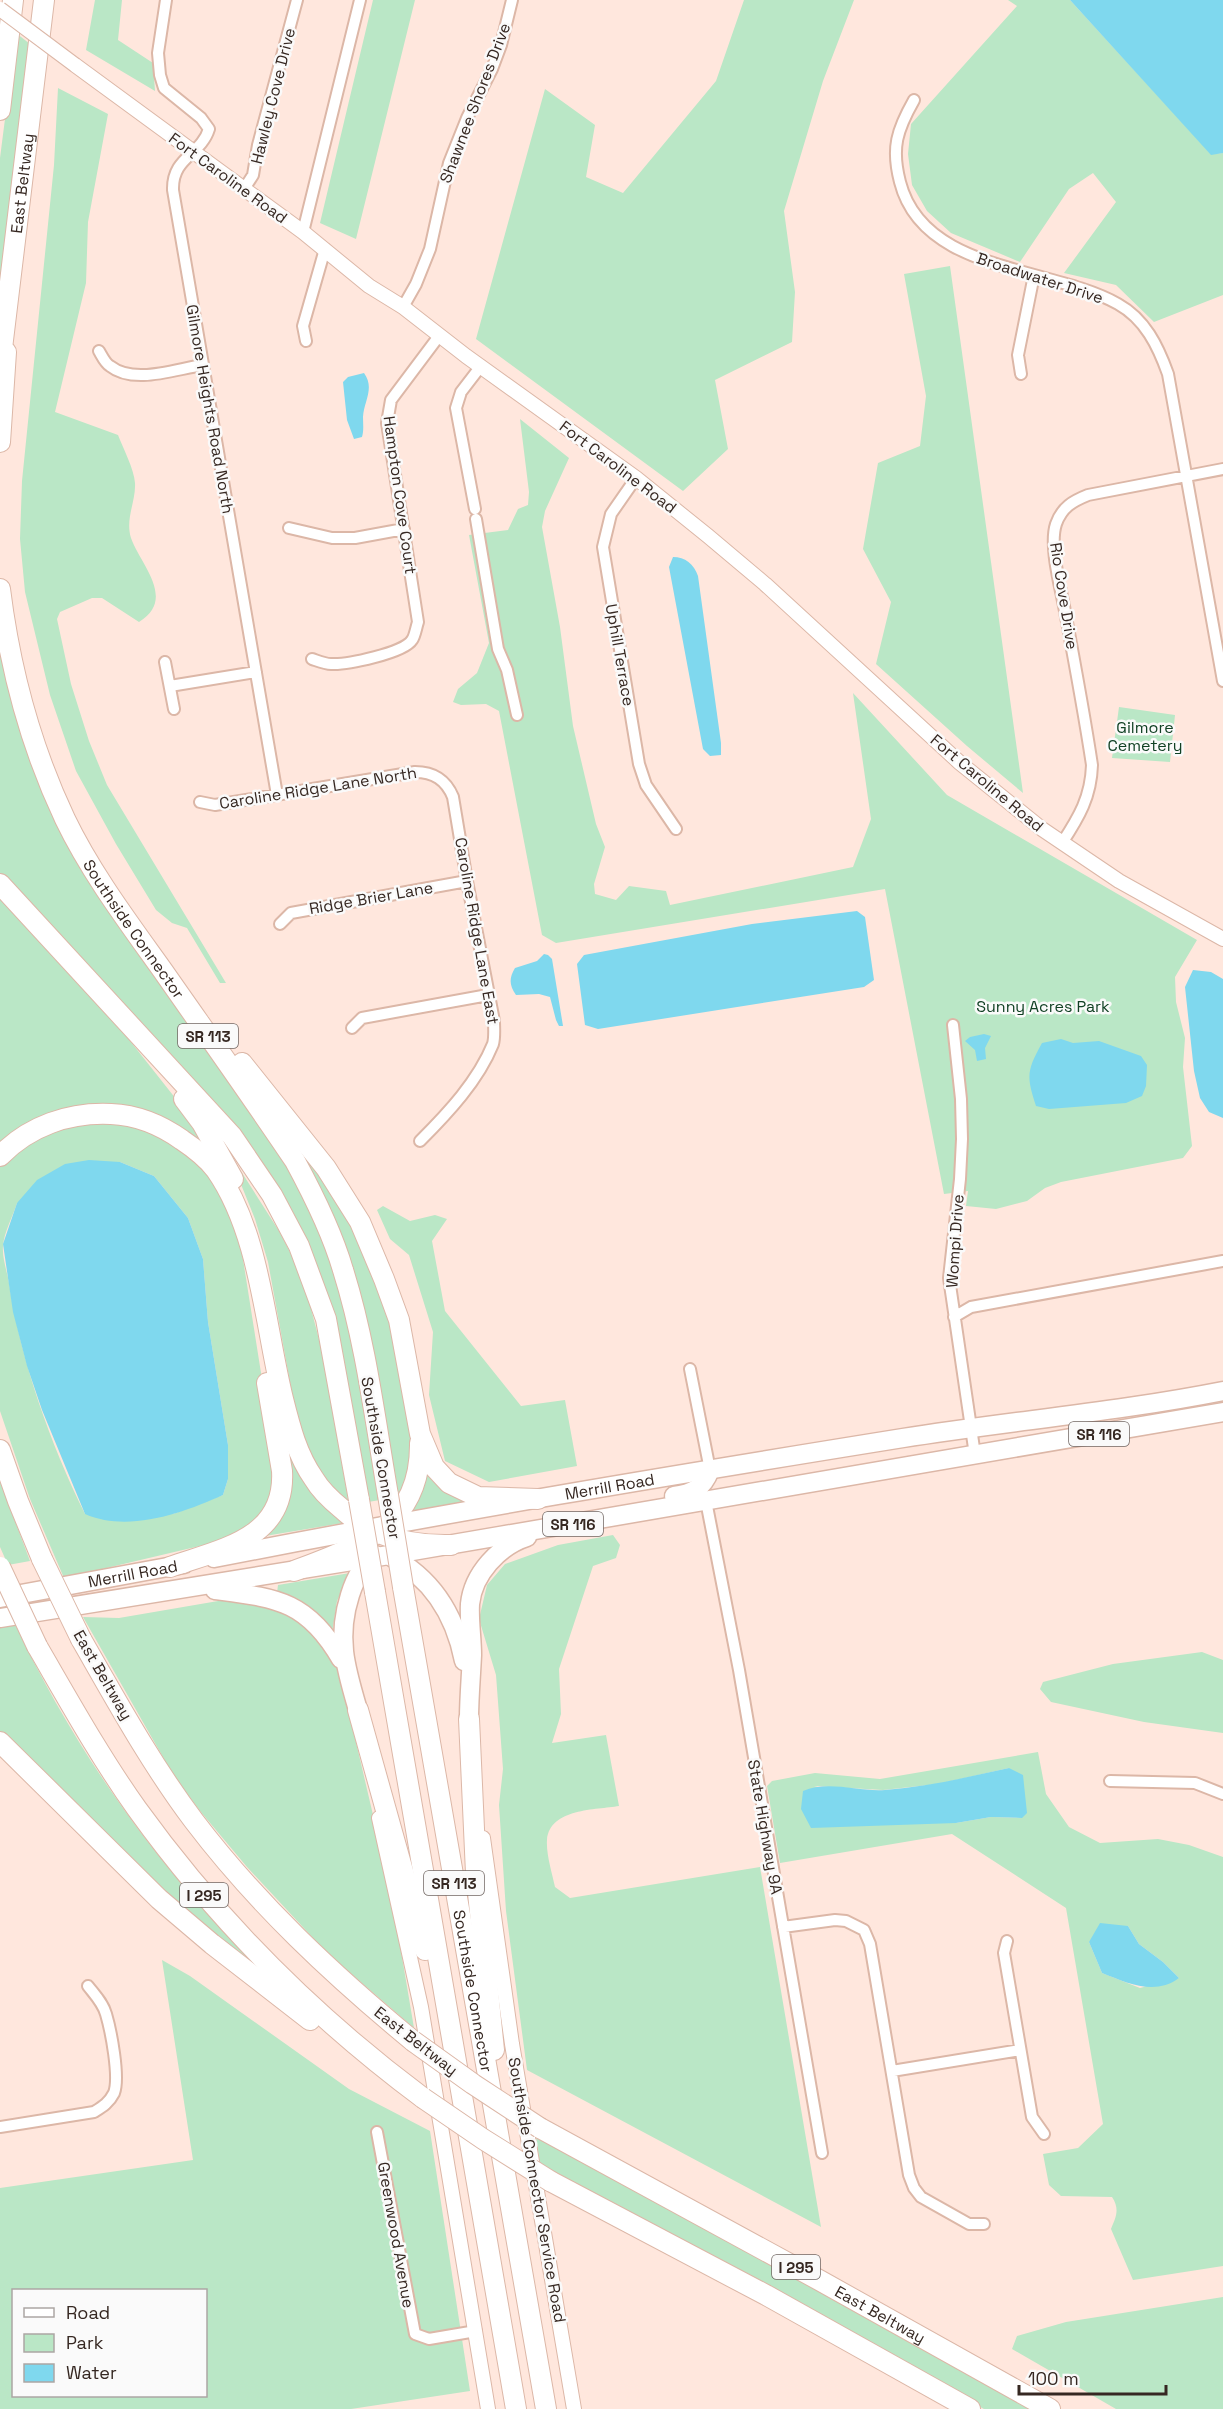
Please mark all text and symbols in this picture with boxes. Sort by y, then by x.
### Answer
street label: Shawnee Shores Drive [435,20,515,186]
street label: Hawley Cove Drive [246,26,300,166]
street label: Fort Caroline Road [165,128,291,228]
street label: East Beltway [5,132,38,235]
street label: Broadwater Drive [974,248,1106,308]
street label: Gilmore Heights Road North [181,303,239,515]
street label: Hampton Cove Court [379,415,421,575]
street label: Fort Caroline Road [555,416,681,518]
street label: Rio Cove Drive [1045,541,1083,651]
street label: Uphill Terrace [601,602,639,708]
park label: Gilmore Cemetery [1107,717,1183,756]
street label: Fort Caroline Road [926,729,1048,837]
street label: Caroline Ridge Lane North [218,762,418,814]
street label: Caroline Ridge Lane East [450,836,504,1026]
street label: Southside Connector [79,855,189,1003]
street label: Ridge Brier Lane [307,877,435,919]
park label: Sunny Acres Park [976,996,1110,1017]
road number: SR 113 [178,1024,238,1048]
street label: Wompi Drive [941,1193,969,1289]
street label: Southside Connector [356,1375,406,1541]
road number: SR 116 [1069,1422,1129,1446]
street label: Merrill Road [563,1468,656,1504]
road number: SR 116 [543,1512,603,1536]
street label: Merrill Road [86,1555,179,1592]
street label: East Beltway [69,1626,137,1724]
street label: State Highway 9A [743,1758,787,1896]
road number: SR 113 [424,1871,484,1895]
road number: I 295 [180,1883,228,1907]
street label: Southside Connector [449,1908,498,2074]
street label: East Beltway [370,2002,462,2080]
street label: Southside Connector Service Road [503,2056,571,2324]
street label: Greenwood Avenue [373,2160,419,2310]
road number: I 295 [772,2255,820,2279]
street label: East Beltway [831,2281,929,2348]
legend [12,2289,207,2397]
text: Road [66,2301,110,2324]
text: Park [66,2331,104,2354]
scale bar [1019,2358,1166,2396]
text: Water [66,2361,117,2384]
text: 100 m [1028,2367,1079,2390]

